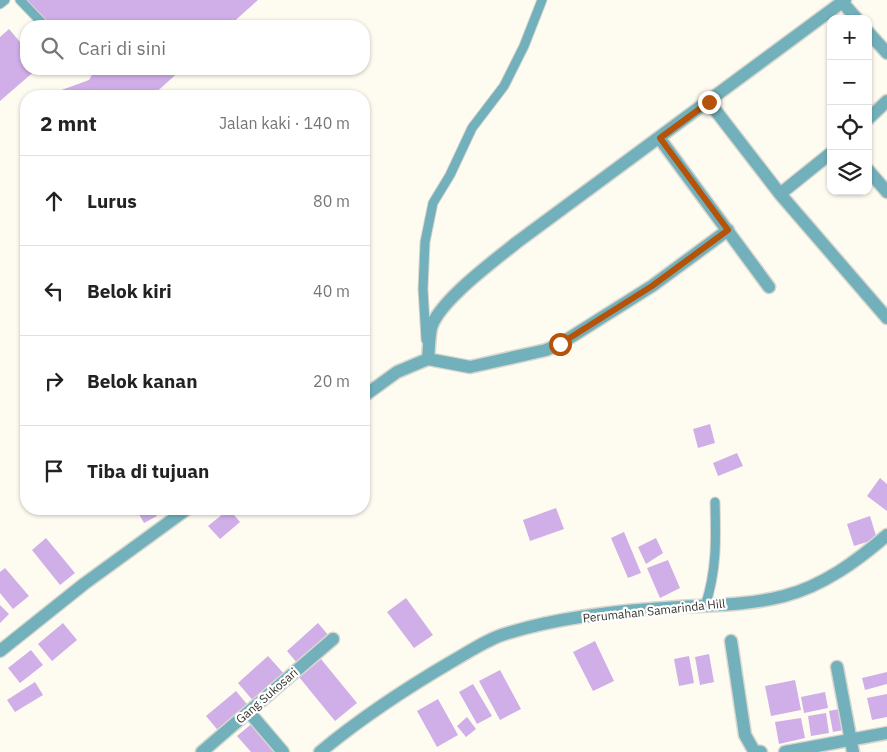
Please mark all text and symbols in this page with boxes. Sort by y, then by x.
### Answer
map controls [827,15,872,195]
button: + [827,15,872,60]
search box [20,20,370,75]
icon: search [38,34,66,62]
text: Cari di sini [78,36,166,60]
button: − [827,60,872,105]
route end [698,91,721,114]
button: locate [827,105,872,150]
text: 2 mnt [40,109,97,137]
text: Jalan kaki · 140 m [219,113,350,133]
button: layers [827,150,872,195]
icon: ahead [40,187,68,215]
text: Lurus [87,189,137,213]
text: 80 m [313,191,350,211]
icon: left [40,277,68,305]
text: Belok kiri [87,279,172,303]
text: 40 m [313,281,350,301]
route start [549,333,572,356]
icon: right [40,367,68,395]
text: Belok kanan [87,369,198,393]
text: 20 m [313,371,350,391]
icon: arrive [40,457,68,485]
text: Tiba di tujuan [87,459,209,483]
street label: Perumahan Samarinda Hill [582,596,726,625]
street label: Gang Sukosari [233,665,301,727]

